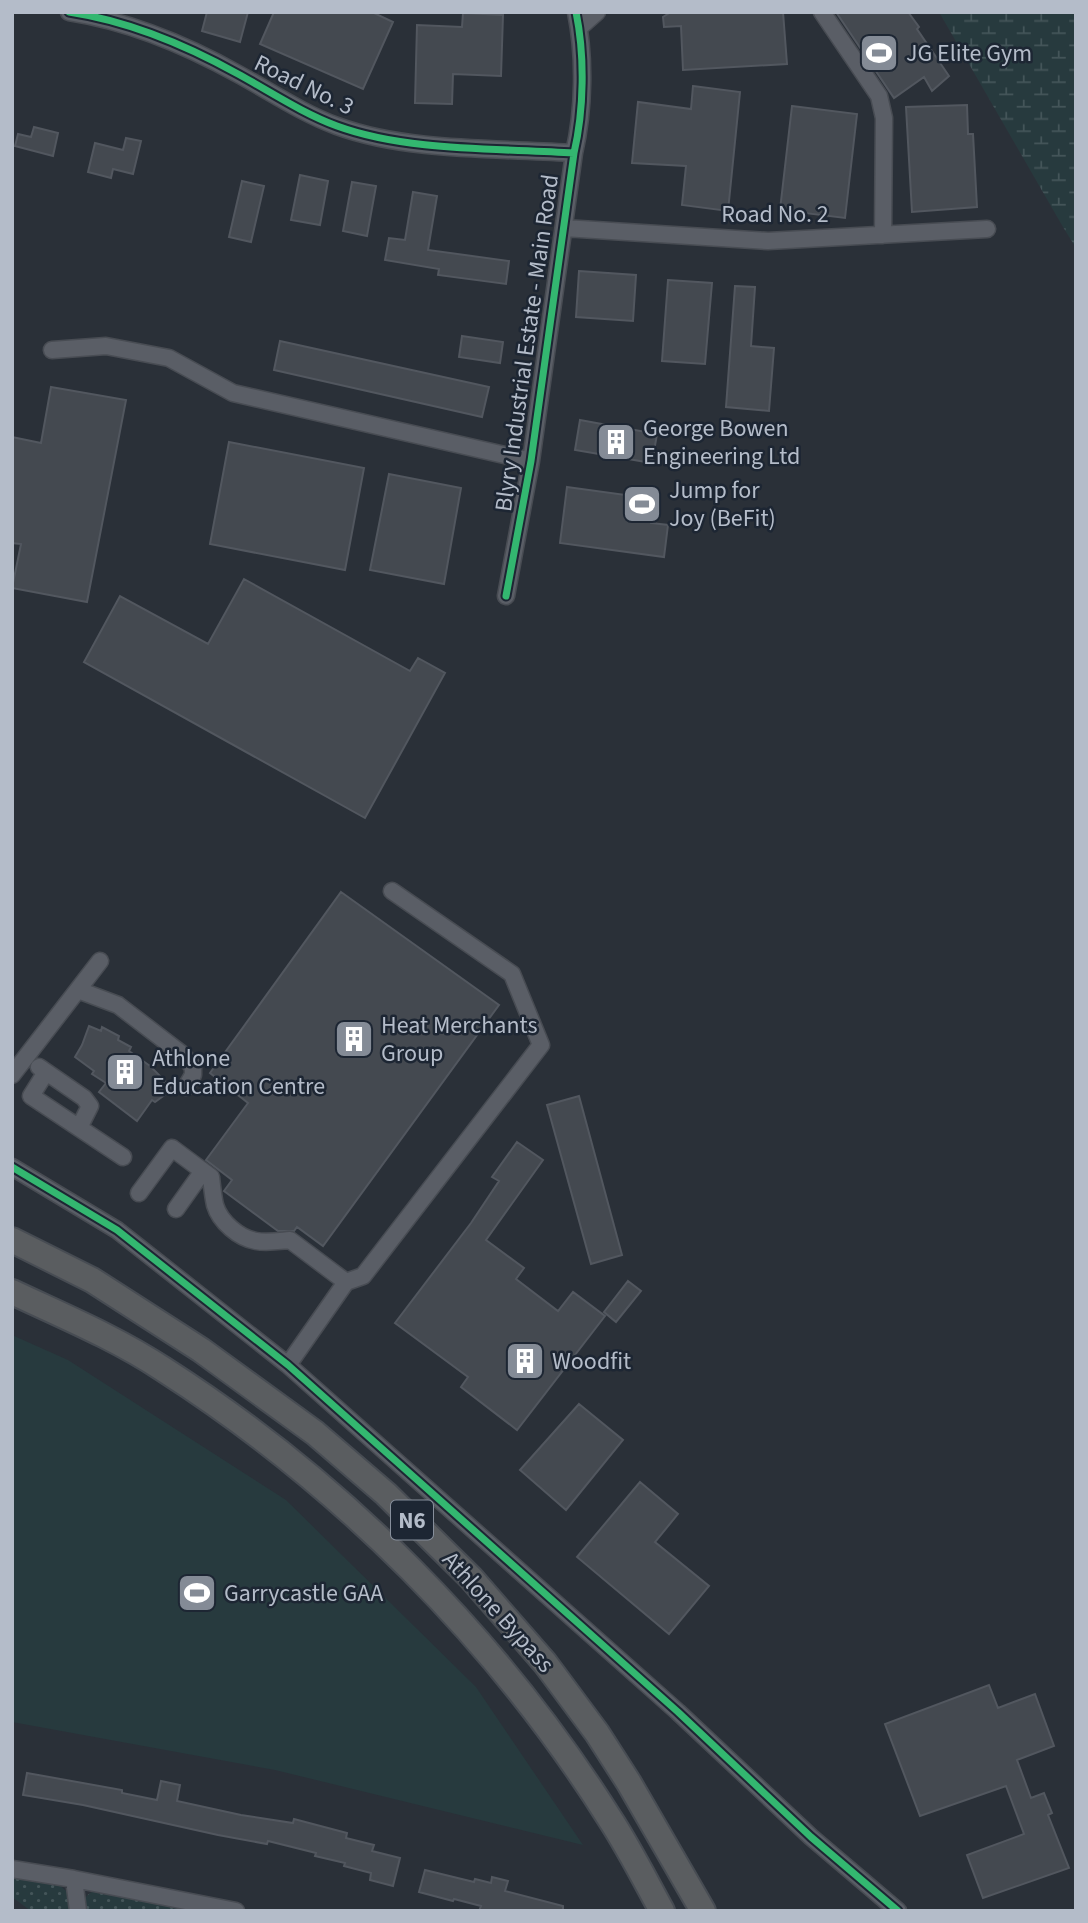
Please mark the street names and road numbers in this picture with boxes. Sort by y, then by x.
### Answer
street label: Road No. 3 [248,46,360,124]
street label: Blyry Industrial Estate - Main Road [486,172,568,514]
street label: Road No. 2 [721,197,829,232]
road number: N6 [391,1500,433,1540]
street label: Athlone Bypass [434,1543,562,1681]

